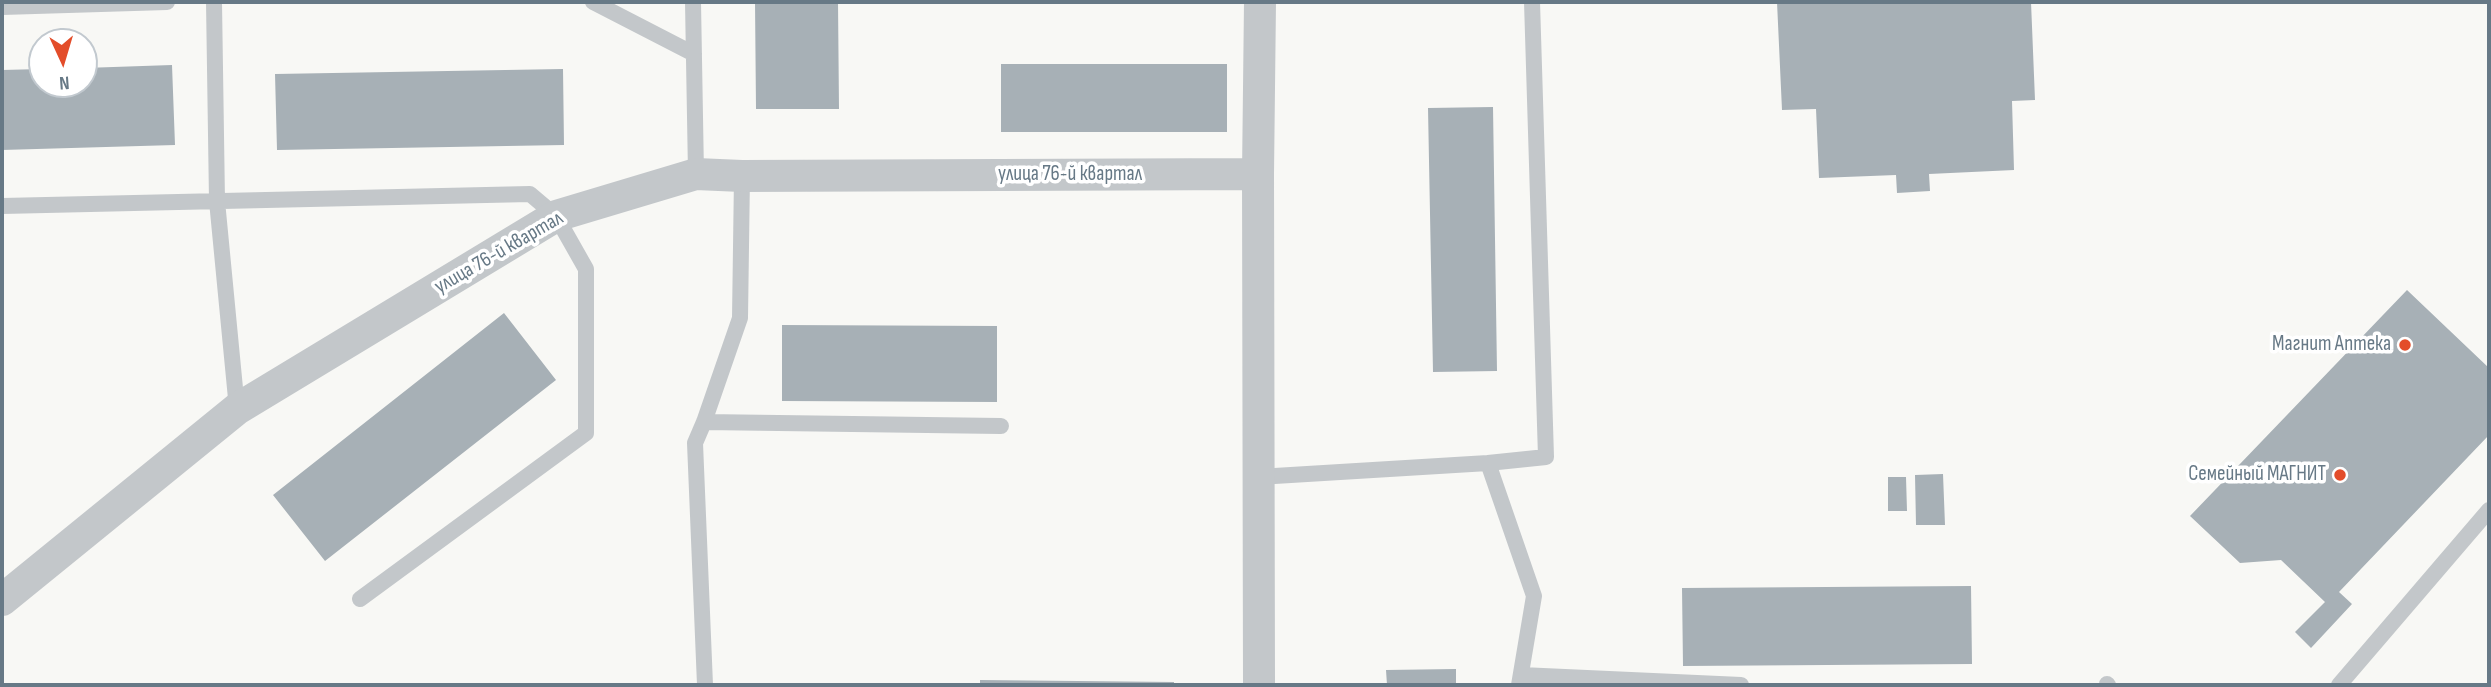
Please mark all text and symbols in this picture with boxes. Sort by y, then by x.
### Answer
north arrow [28,28,98,98]
text: N [58,71,70,94]
street label: улица 76-й квартал [998,162,1142,188]
street label: улица 76-й квартал [430,206,568,300]
place label: Магнит Аптека [2272,332,2391,358]
marker: Магнит Аптека [2397,337,2413,353]
place label: Семейный МАГНИТ [2188,462,2326,488]
marker: Семейный МАГНИТ [2332,467,2348,483]

